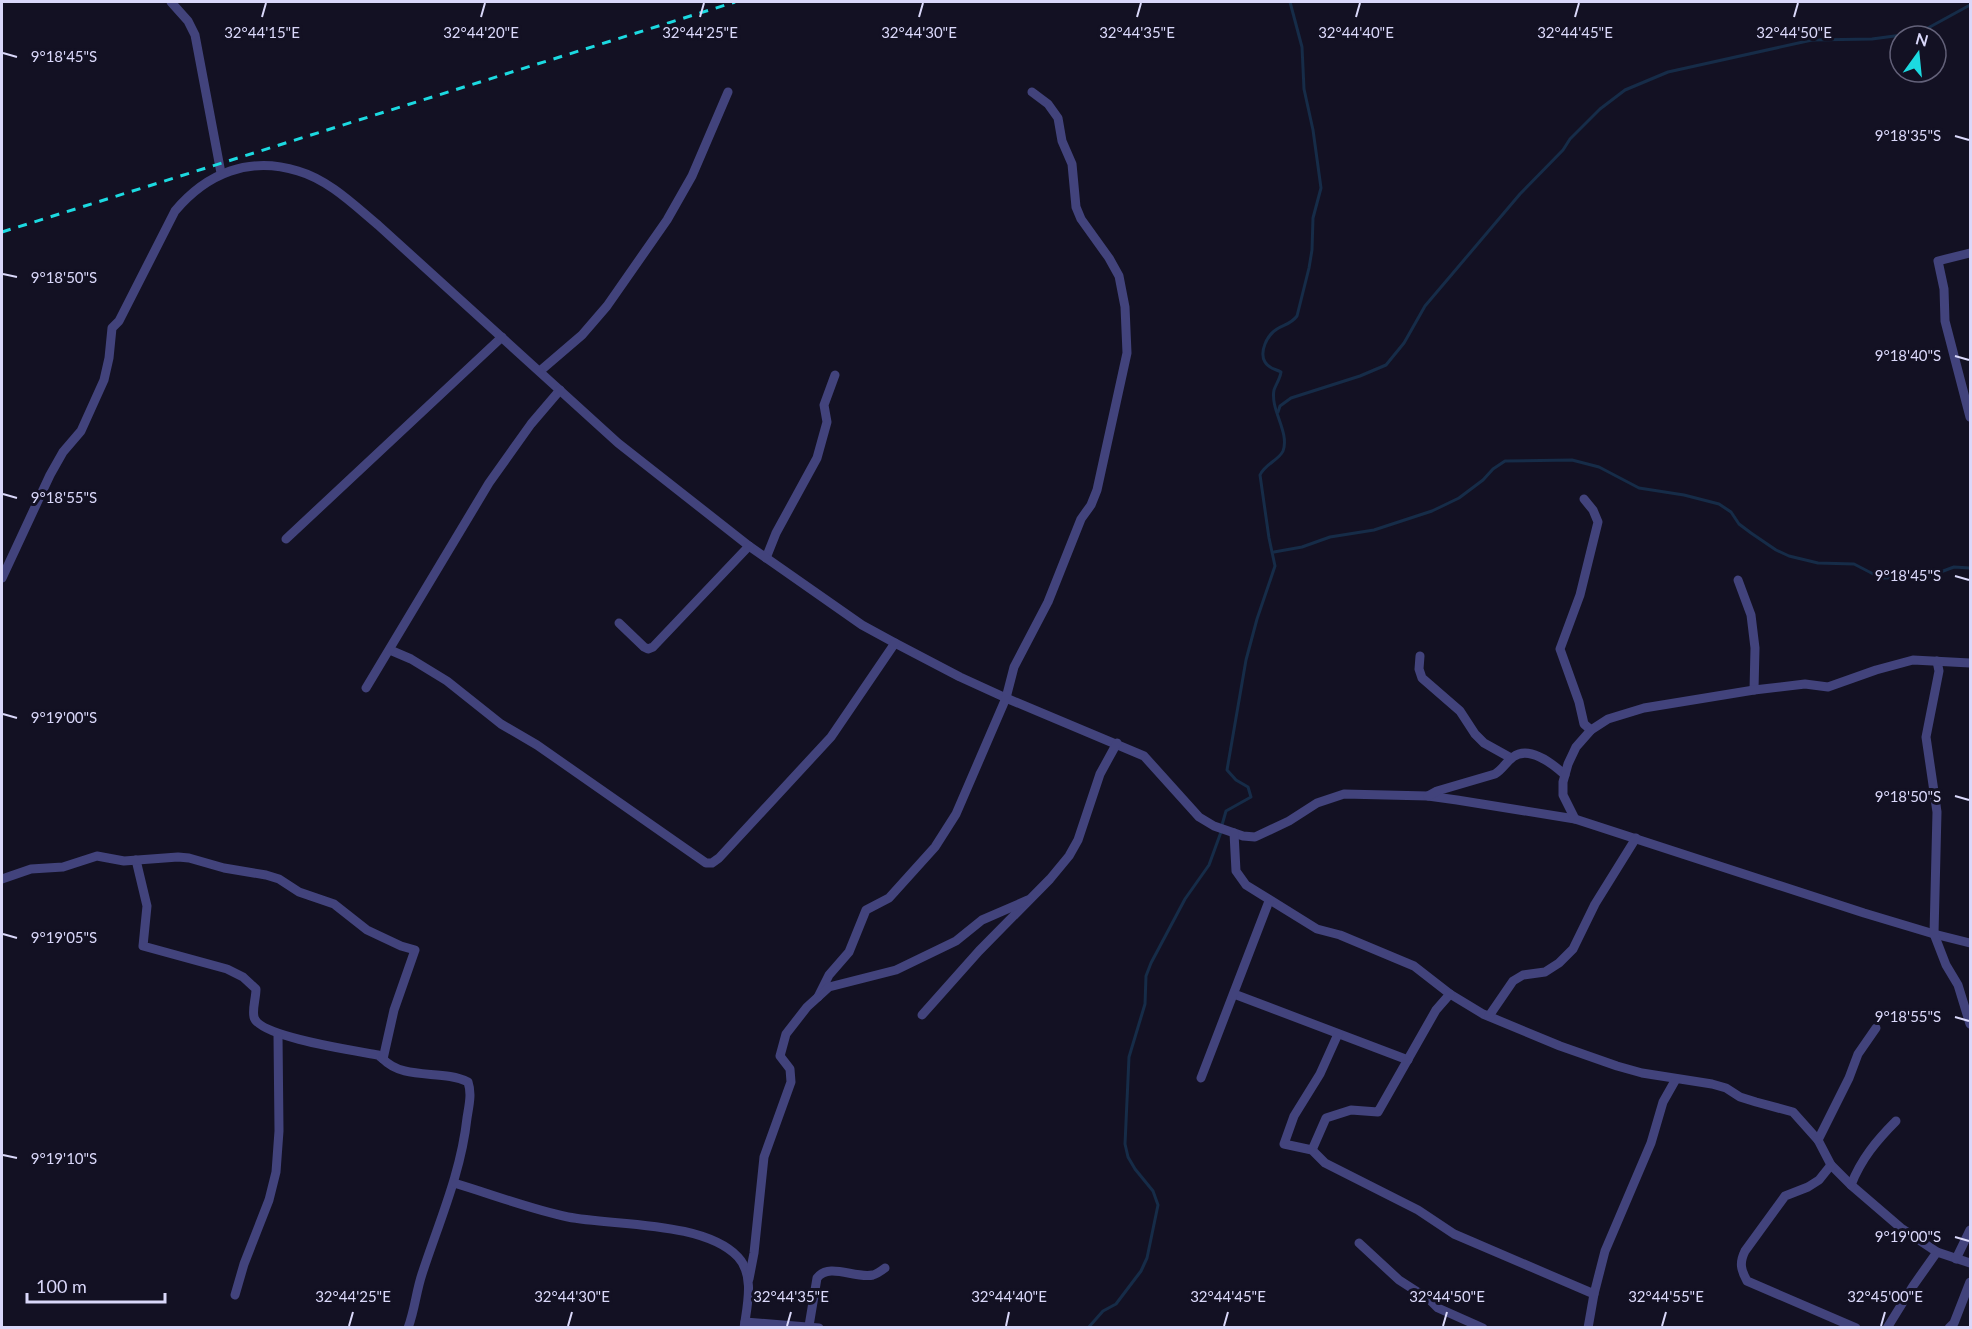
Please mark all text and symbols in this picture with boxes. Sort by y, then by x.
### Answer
text: 32°44'15"E [224,23,300,41]
text: 32°44'20"E [443,23,519,41]
text: 32°44'25"E [662,23,738,41]
text: 32°44'30"E [881,23,957,41]
text: 32°44'35"E [1099,23,1175,41]
text: 32°44'40"E [1318,23,1394,41]
text: 32°44'45"E [1537,23,1613,41]
text: 32°44'50"E [1756,23,1832,41]
north arrow [1888,24,1948,84]
text: N [1914,28,1930,50]
text: 9°18'45"S [31,47,97,65]
text: 9°18'35"S [1875,126,1941,144]
text: 9°18'50"S [31,268,97,286]
text: 9°18'40"S [1875,346,1941,364]
text: 9°18'55"S [31,488,97,506]
text: 9°18'45"S [1875,566,1941,584]
text: 9°19'00"S [31,708,97,726]
text: 9°18'50"S [1875,787,1941,805]
text: 9°19'05"S [31,928,97,946]
text: 9°18'55"S [1875,1007,1941,1025]
text: 9°19'10"S [31,1149,97,1167]
text: 9°19'00"S [1875,1227,1941,1245]
scale bar [27,1266,165,1304]
text: 100 m [36,1275,87,1297]
text: 32°44'25"E [315,1287,391,1305]
text: 32°44'30"E [534,1287,610,1305]
text: 32°44'35"E [753,1287,829,1305]
text: 32°44'40"E [971,1287,1047,1305]
text: 32°44'45"E [1190,1287,1266,1305]
text: 32°44'50"E [1409,1287,1485,1305]
text: 32°44'55"E [1628,1287,1704,1305]
text: 32°45'00"E [1847,1287,1923,1305]

